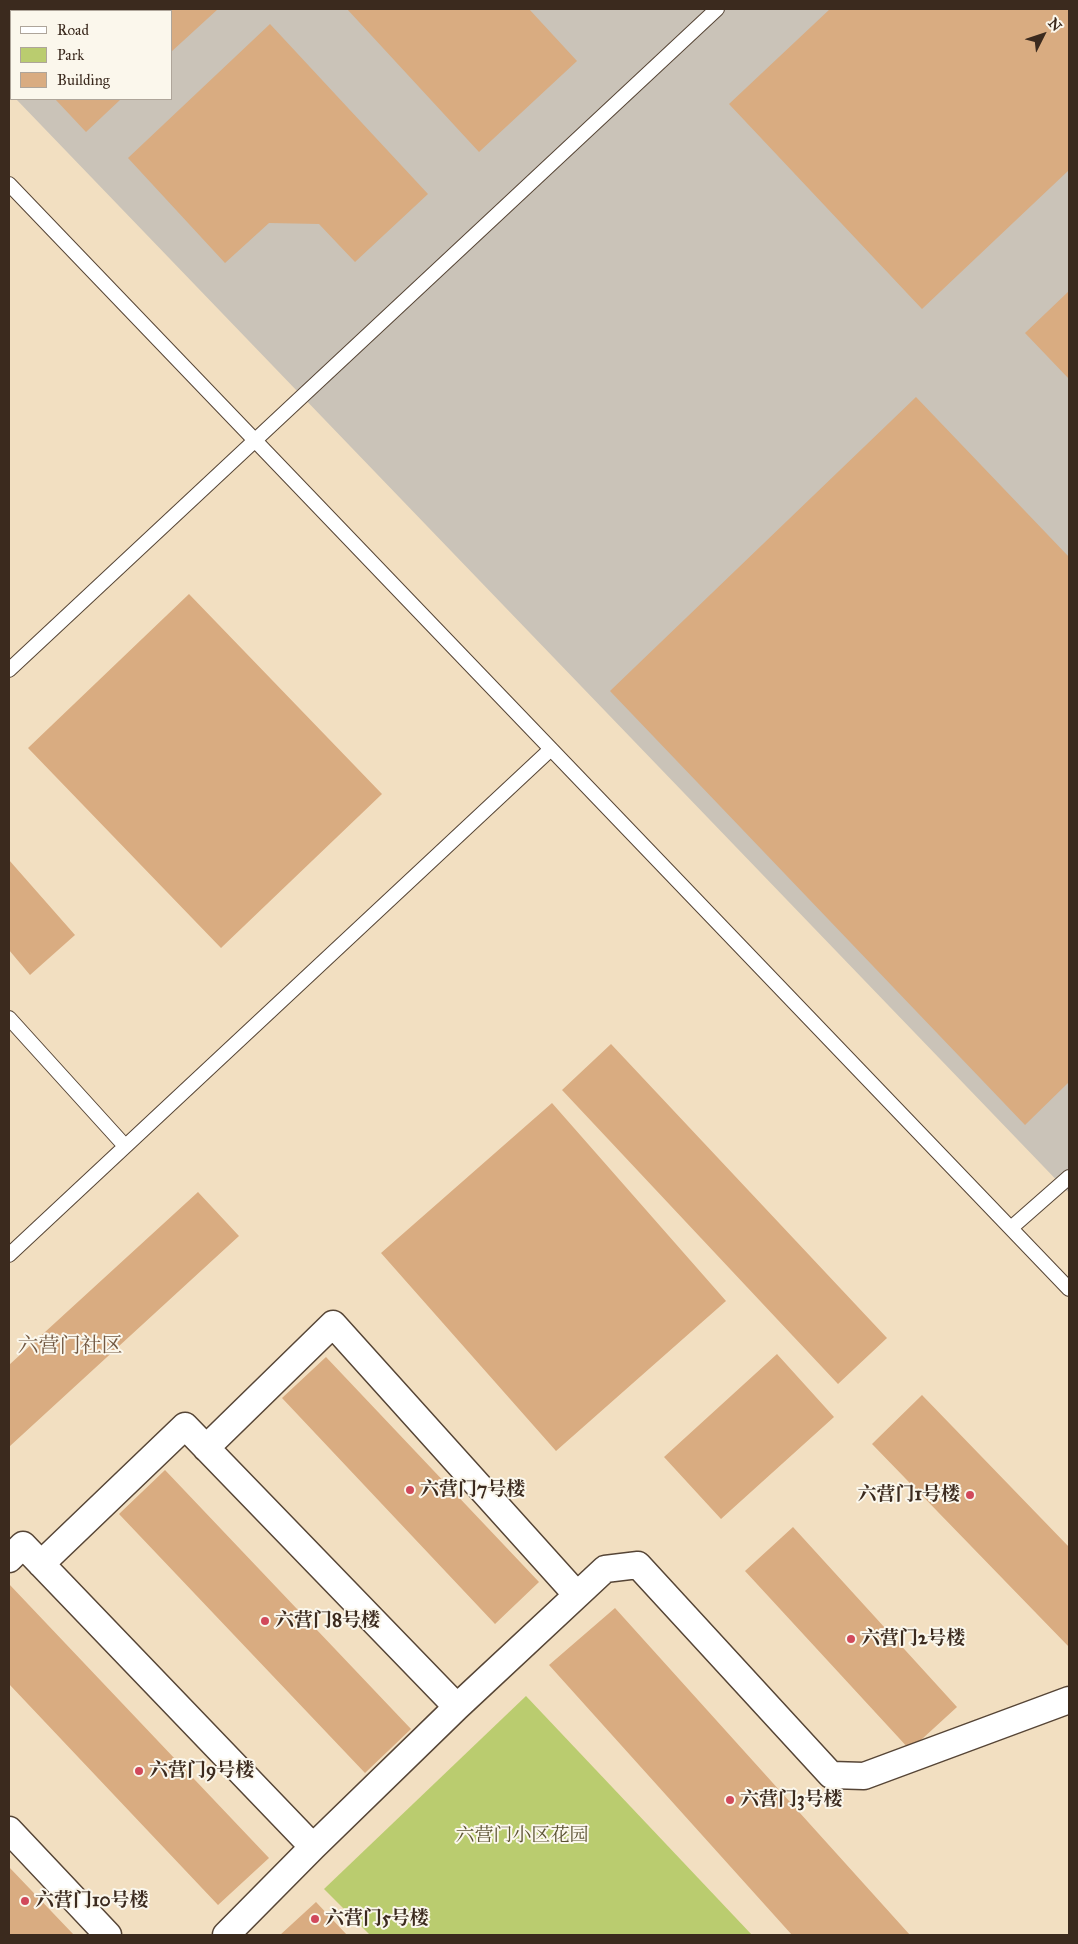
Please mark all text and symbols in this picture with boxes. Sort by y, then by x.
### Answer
legend [10,10,172,100]
north arrow [1018,10,1068,60]
text: N [1044,15,1065,35]
text: Road [57,21,89,39]
text: Park [57,46,84,64]
text: Building [57,71,110,89]
district label: 六营门社区 [18,1334,122,1360]
place label: 六营门7号楼 [420,1479,525,1501]
marker: 六营门7号楼 [404,1484,416,1496]
place label: 六营门1号楼 [857,1484,960,1506]
marker: 六营门1号楼 [964,1489,976,1501]
place label: 六营门8号楼 [275,1610,380,1632]
marker: 六营门8号楼 [259,1615,271,1627]
place label: 六营门2号楼 [861,1628,965,1650]
marker: 六营门2号楼 [845,1633,857,1645]
place label: 六营门9号楼 [149,1760,254,1782]
marker: 六营门9号楼 [133,1765,145,1777]
place label: 六营门3号楼 [740,1789,843,1811]
marker: 六营门3号楼 [724,1794,736,1806]
park label: 六营门小区花园 [456,1825,588,1847]
place label: 六营门10号楼 [35,1890,148,1912]
marker: 六营门10号楼 [19,1895,31,1907]
place label: 六营门5号楼 [325,1908,429,1930]
marker: 六营门5号楼 [309,1913,321,1925]

